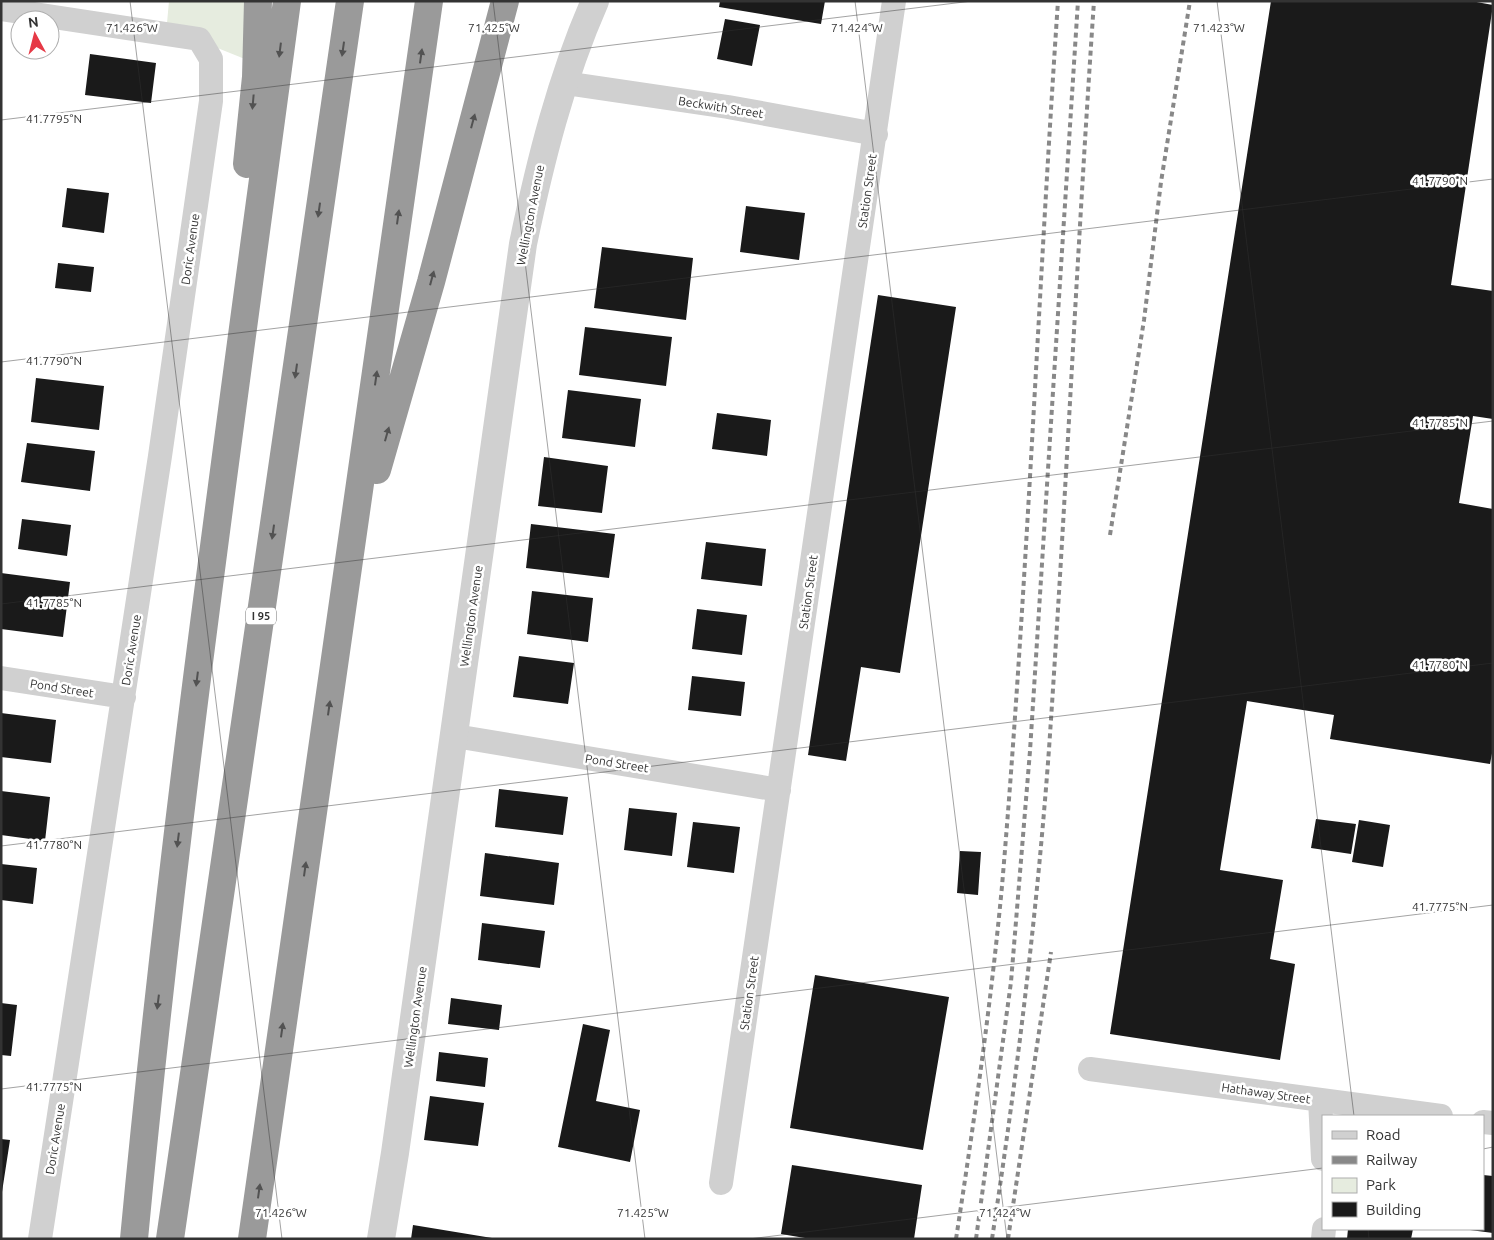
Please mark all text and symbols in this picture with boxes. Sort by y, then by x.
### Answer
north arrow [10,10,60,60]
text: N [27,14,40,31]
text: 71.426°W [106,21,158,34]
text: 71.425°W [468,21,520,34]
text: 71.424°W [831,21,883,34]
text: 71.423°W [1193,21,1245,34]
one-way arrow [276,42,284,58]
one-way arrow [338,42,346,58]
one-way arrow [418,48,426,64]
street label: Beckwith Street [678,94,765,120]
one-way arrow [249,95,257,111]
text: 41.7795°N [26,112,82,125]
one-way arrow [469,113,477,128]
street label: Station Street [855,153,879,229]
street label: Wellington Avenue [514,164,546,266]
text: 41.7790°N [1412,174,1468,187]
one-way arrow [315,203,323,219]
one-way arrow [395,209,403,225]
street label: Doric Avenue [179,213,201,285]
one-way arrow [428,271,436,286]
text: 41.7790°N [26,354,82,367]
one-way arrow [292,363,300,379]
one-way arrow [372,370,380,386]
text: 41.7785°N [1412,416,1468,429]
one-way arrow [384,427,392,442]
one-way arrow [268,524,276,540]
street label: Station Street [796,554,820,630]
street label: Wellington Avenue [457,564,485,668]
text: 41.7785°N [26,596,82,609]
road number: I 95 [246,608,276,624]
street label: Doric Avenue [119,614,143,686]
text: 41.7780°N [1412,658,1468,671]
one-way arrow [193,671,201,687]
street label: Pond Street [29,677,95,699]
one-way arrow [325,700,333,716]
street label: Pond Street [584,752,650,774]
one-way arrow [174,833,182,849]
text: 41.7780°N [26,838,82,851]
one-way arrow [302,860,310,876]
text: 41.7775°N [1412,900,1468,913]
street label: Station Street [737,955,761,1031]
street label: Wellington Avenue [401,965,429,1069]
one-way arrow [154,994,162,1010]
one-way arrow [278,1021,286,1037]
text: 41.7775°N [26,1080,82,1093]
street label: Hathaway Street [1221,1080,1312,1106]
street label: Doric Avenue [43,1103,67,1175]
legend [1322,1115,1484,1230]
text: Road [1366,1126,1401,1143]
text: Railway [1366,1151,1417,1168]
text: Park [1366,1176,1396,1193]
one-way arrow [255,1182,263,1198]
text: Building [1366,1201,1421,1218]
text: 71.426°W [255,1206,307,1219]
text: 71.425°W [617,1206,669,1219]
text: 71.424°W [979,1206,1031,1219]

